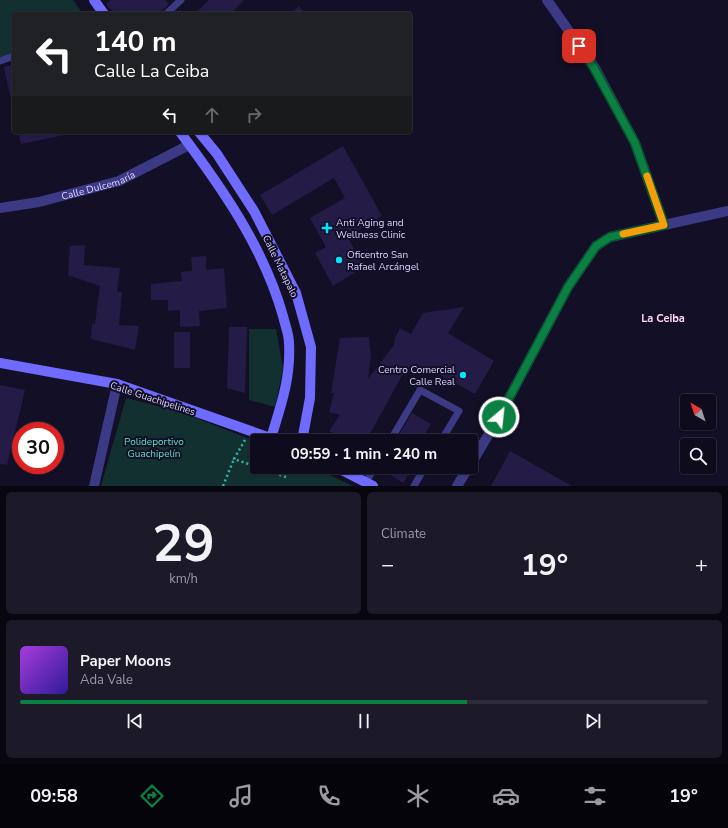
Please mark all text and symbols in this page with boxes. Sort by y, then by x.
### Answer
text: 140 m [94,23,177,61]
icon: left [28,28,80,80]
pin [562,29,596,63]
icon: arrive [568,35,590,57]
text: Calle La Ceiba [94,59,209,83]
icon: left [159,104,181,126]
icon: ahead [201,104,223,126]
icon: right [243,104,265,126]
street label: Calle Dulcemaría [60,168,138,204]
place label: Anti Aging and Wellness Clinic [336,216,406,242]
marker: Anti Aging and Wellness Clinic [321,222,333,234]
street label: Calle Matapalo [259,233,301,300]
place label: Oficentro San Rafael Arcángel [347,248,419,274]
marker: Oficentro San Rafael Arcángel [334,255,344,265]
district label: La Ceiba [641,311,685,326]
place label: Centro Comercial Calle Real [378,363,455,389]
marker: Centro Comercial Calle Real [458,370,468,380]
street label: Calle Guachipelines [108,379,197,419]
north arrow [680,394,716,430]
map controls [680,394,716,474]
position arrow [478,396,520,438]
speed limit sign: 30 [12,422,64,474]
park label: Polideportivo Guachipelín [124,435,184,461]
button: search [680,438,716,474]
text: 09:59 · 1 min · 240 m [291,444,437,464]
text: 29 [152,508,215,579]
text: Climate [381,525,426,543]
text: 19° [521,545,568,586]
text: − [381,550,394,580]
text: + [695,550,708,580]
text: km/h [169,570,198,588]
text: Paper Moons [80,651,171,671]
text: Ada Vale [80,671,133,689]
icon: previous [124,710,146,732]
icon: pause [353,710,375,732]
icon: next [582,710,604,732]
icon: directions [138,782,166,810]
icon: music [227,782,255,810]
icon: phone [315,782,343,810]
icon: climate [404,782,432,810]
icon: car [492,782,520,810]
icon: filters [581,782,609,810]
text: 09:58 [30,784,78,808]
text: 19° [669,784,698,808]

